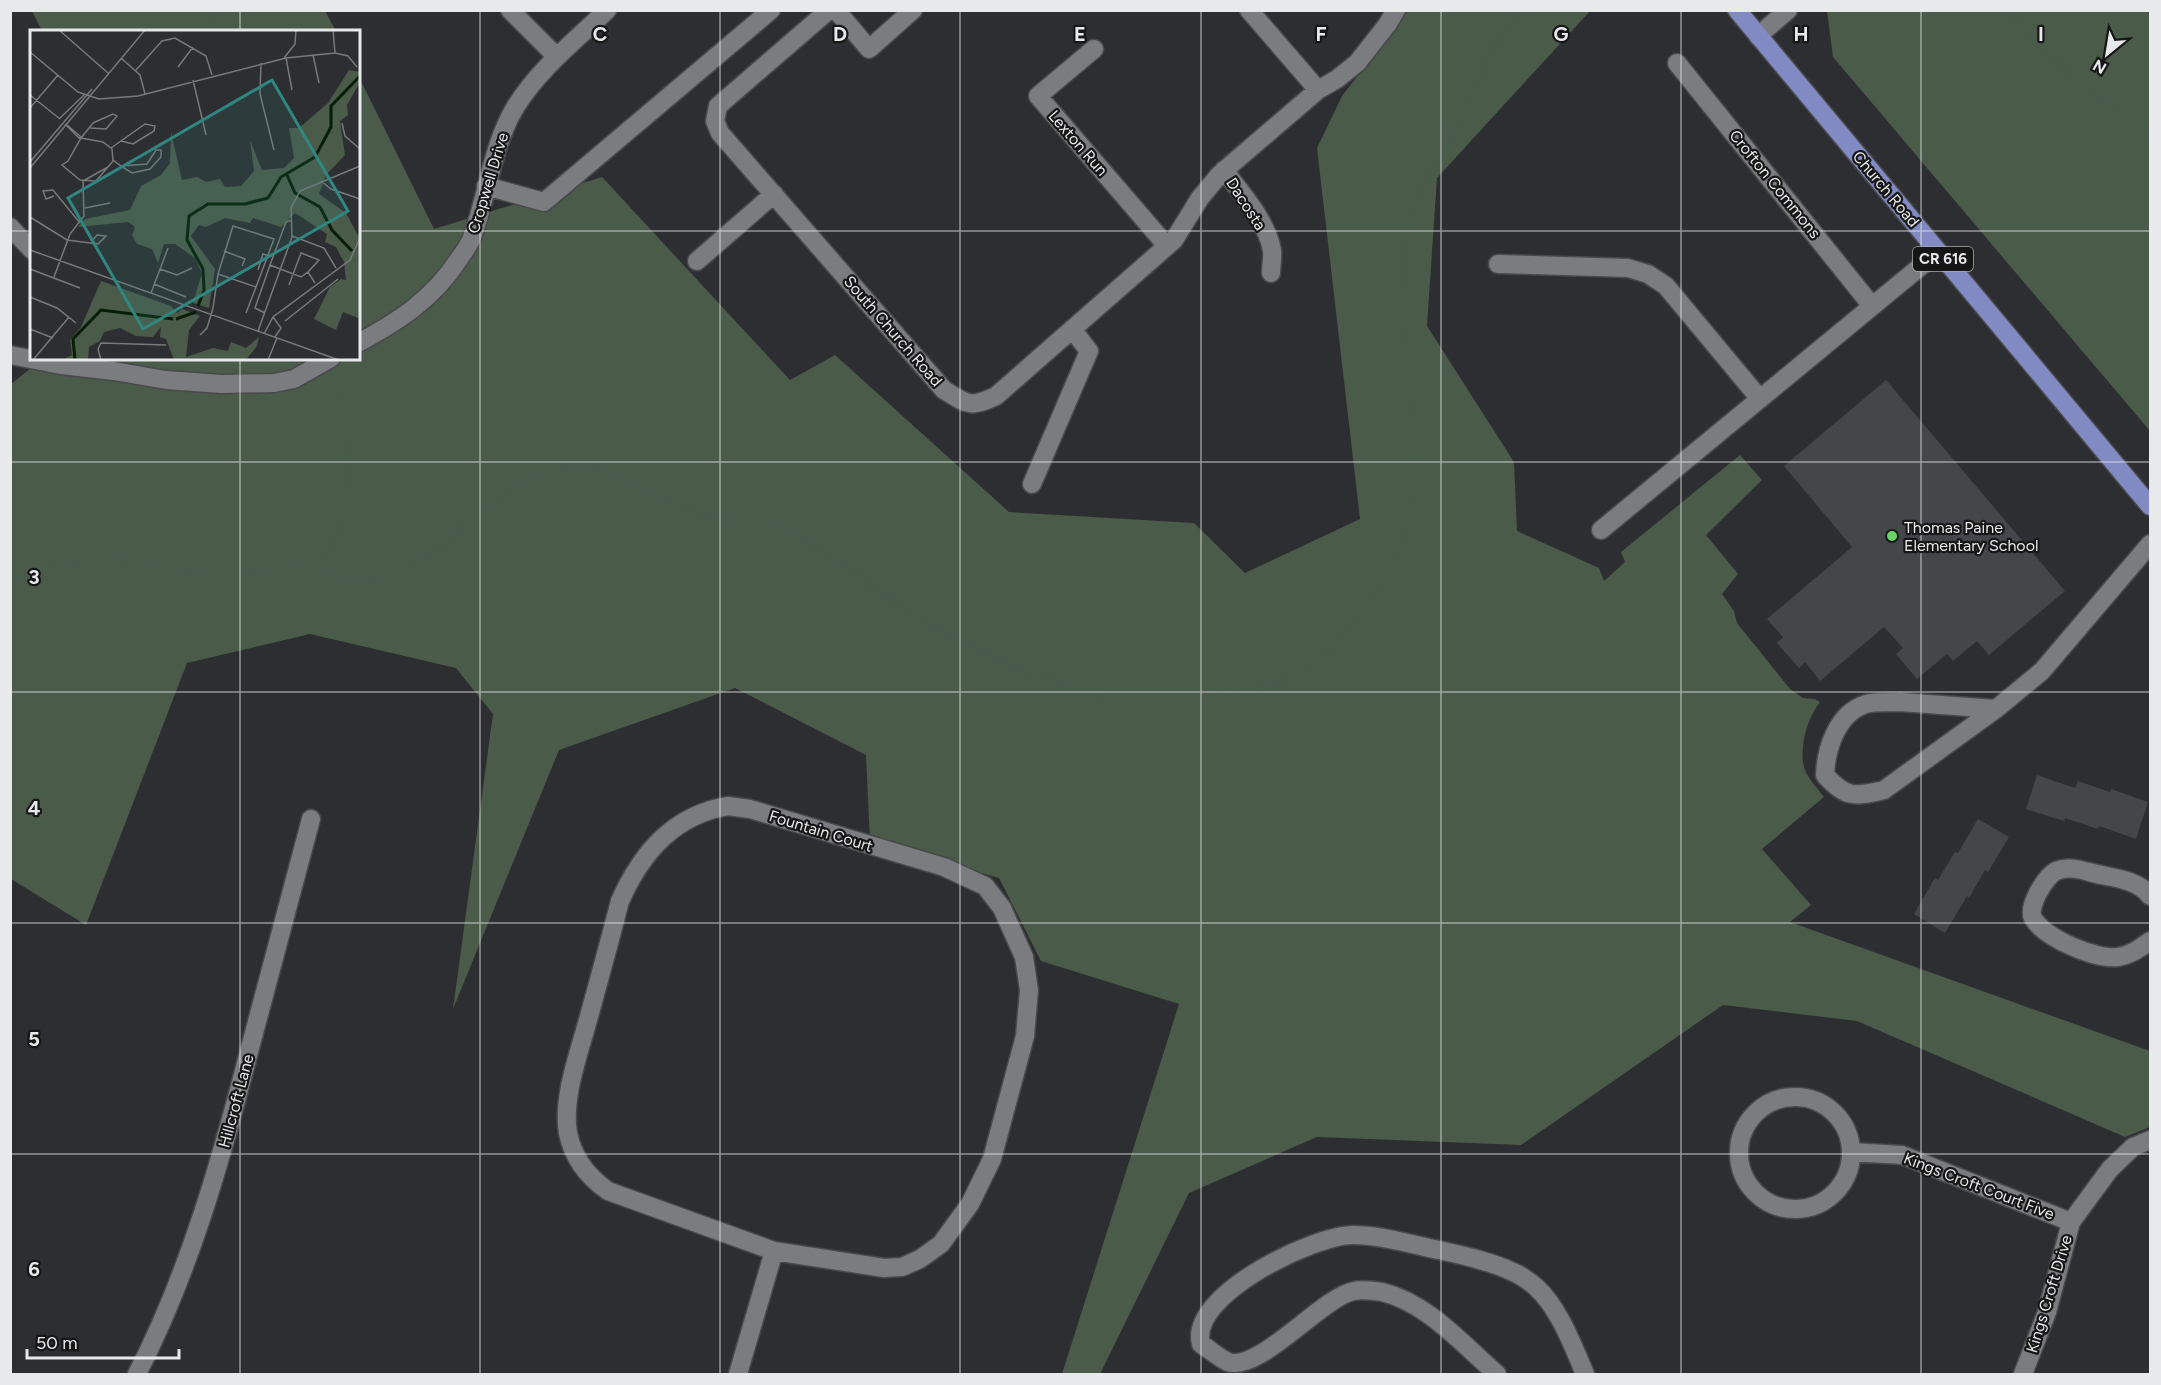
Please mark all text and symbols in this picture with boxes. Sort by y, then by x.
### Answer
text: C [593,22,607,46]
text: D [833,22,847,46]
text: E [1074,22,1086,46]
text: F [1315,22,1327,46]
text: G [1554,22,1569,46]
text: H [1794,22,1809,46]
text: I [2038,22,2044,46]
north arrow [2077,24,2137,84]
inset map [30,30,360,360]
text: N [2090,55,2110,78]
street label: Lexton Run [1044,106,1112,180]
street label: Crofton Commons [1725,126,1825,242]
street label: Cropwell Drive [464,130,512,236]
street label: Church Road [1849,147,1923,231]
street label: Dacosta [1222,174,1270,234]
road number: CR 616 [1913,247,1973,271]
street label: South Church Road [840,272,946,390]
place label: Thomas Paine Elementary School [1904,518,2038,555]
marker: Thomas Paine Elementary School [1885,529,1899,543]
text: 3 [28,565,40,589]
text: 4 [28,796,41,820]
street label: Fountain Court [767,806,875,856]
text: 5 [28,1027,40,1051]
street label: Hillcroft Lane [214,1052,258,1150]
street label: Kings Croft Court Five [1901,1149,2057,1224]
street label: Kings Croft Drive [2022,1232,2076,1355]
text: 6 [28,1257,40,1281]
scale bar [27,1322,178,1360]
text: 50 m [36,1332,78,1354]

